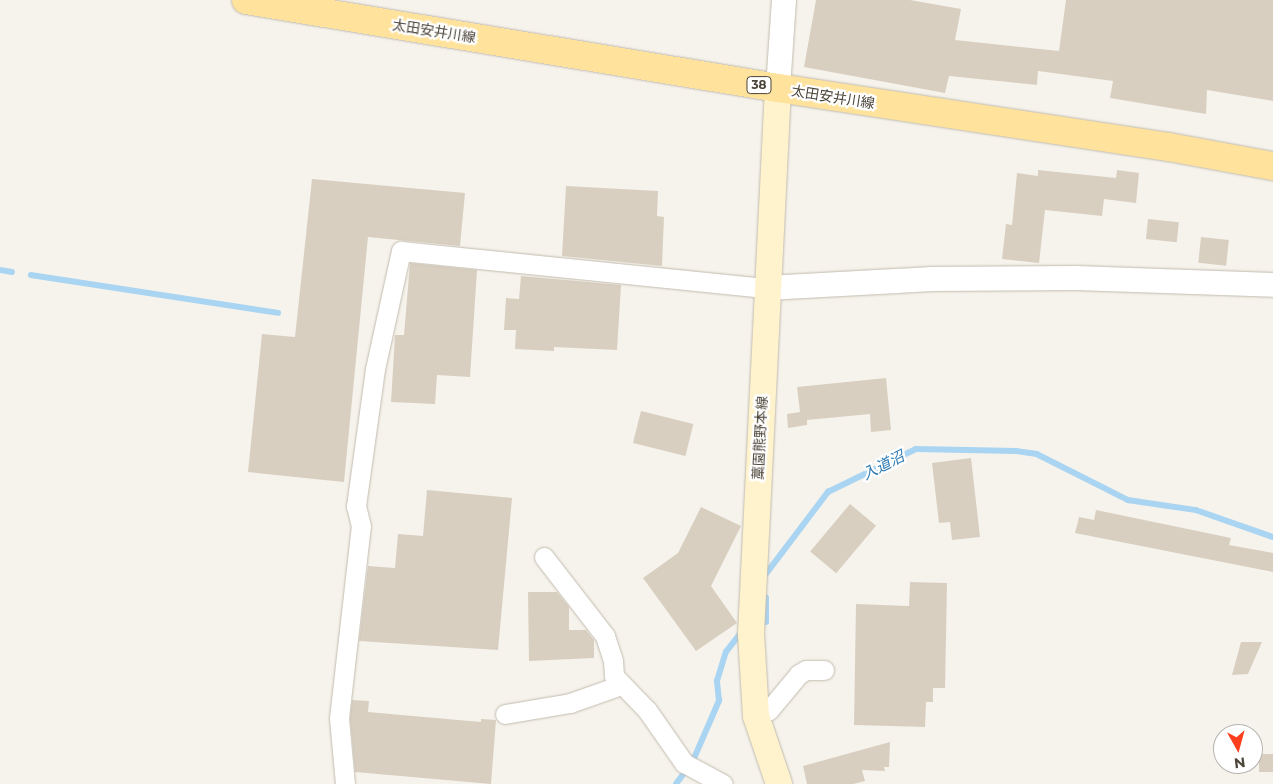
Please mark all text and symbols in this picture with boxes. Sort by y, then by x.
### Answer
street label: 太田安井川線 [391,16,477,46]
road number: 38 [745,76,773,94]
street label: 太田安井川線 [790,82,876,112]
street label: 藁園熊野本線 [749,396,771,480]
water label: 入道沼 [859,447,907,483]
north arrow [1213,724,1263,774]
text: N [1233,753,1246,773]

